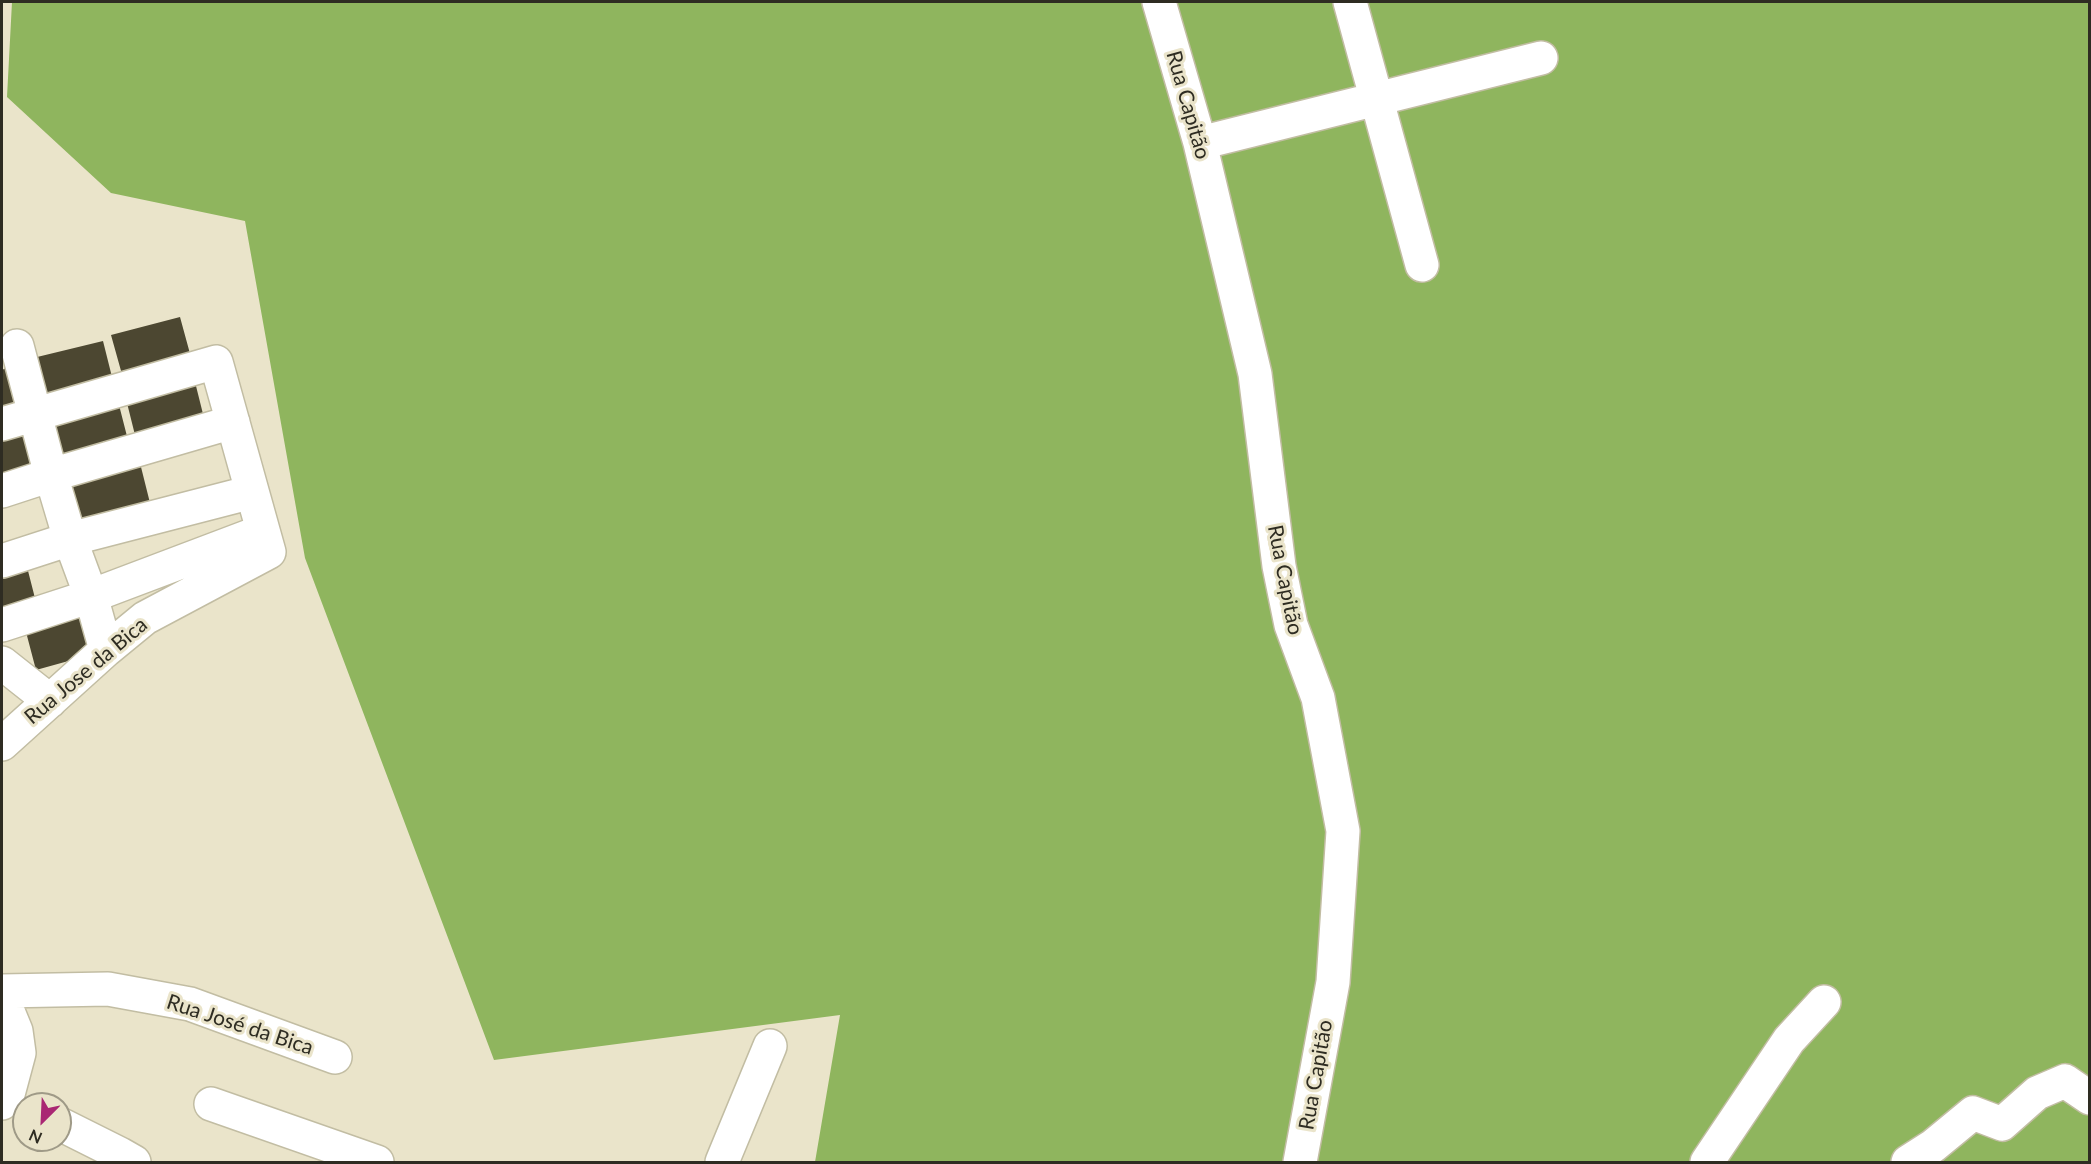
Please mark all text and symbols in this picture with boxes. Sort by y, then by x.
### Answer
street label: Rua Capitão [1161,48,1215,162]
street label: Rua Capitão [1262,523,1308,637]
street label: Rua Jose da Bica [19,612,153,730]
street label: Rua José da Bica [164,989,316,1061]
street label: Rua Capitão [1294,1018,1338,1132]
north arrow [12,1092,72,1152]
text: N [26,1126,45,1148]

